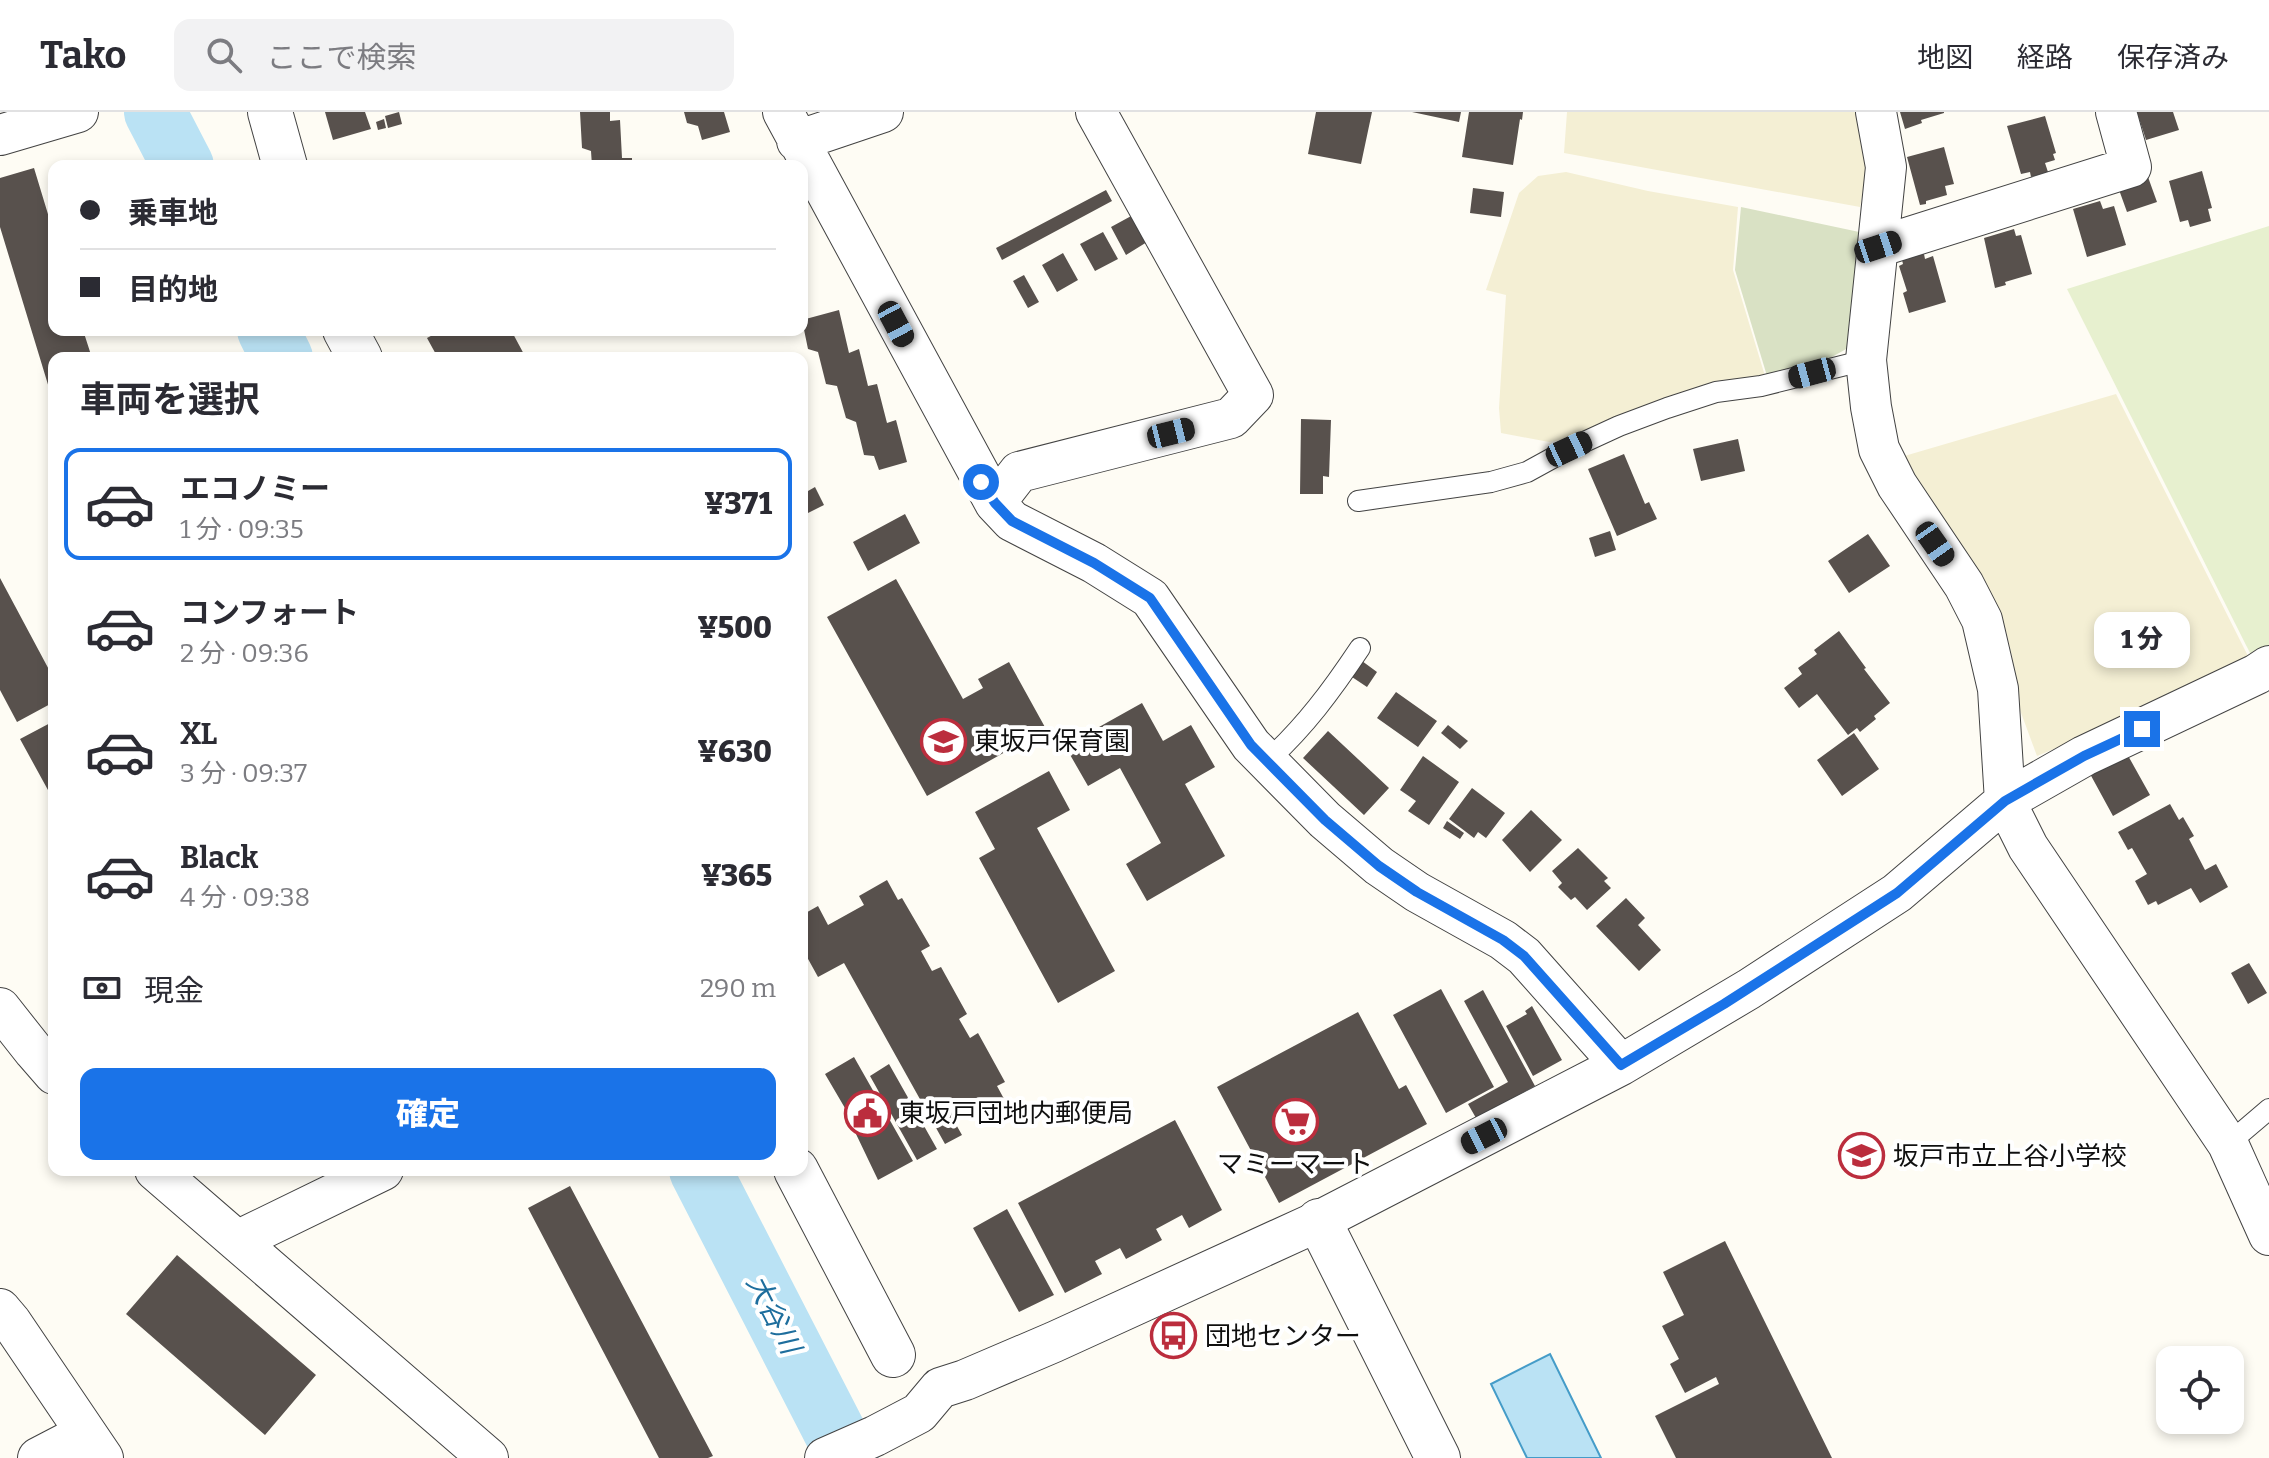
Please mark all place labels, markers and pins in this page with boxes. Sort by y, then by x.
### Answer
school or university icon: 東坂戸保育園 [919,717,967,765]
place label: 東坂戸保育園 [974,726,1130,757]
public building icon: 東坂戸団地内郵便局 [844,1089,892,1137]
supermarket icon: マミーマート [1271,1097,1319,1145]
place label: 東坂戸団地内郵便局 [899,1098,1133,1129]
school or university icon: 坂戸市立上谷小学校 [1838,1132,1886,1180]
place label: 坂戸市立上谷小学校 [1893,1141,2127,1172]
place label: マミーマート [1217,1149,1373,1180]
bus stop icon: 団地センター [1150,1312,1198,1360]
place label: 団地センター [1205,1321,1361,1352]

